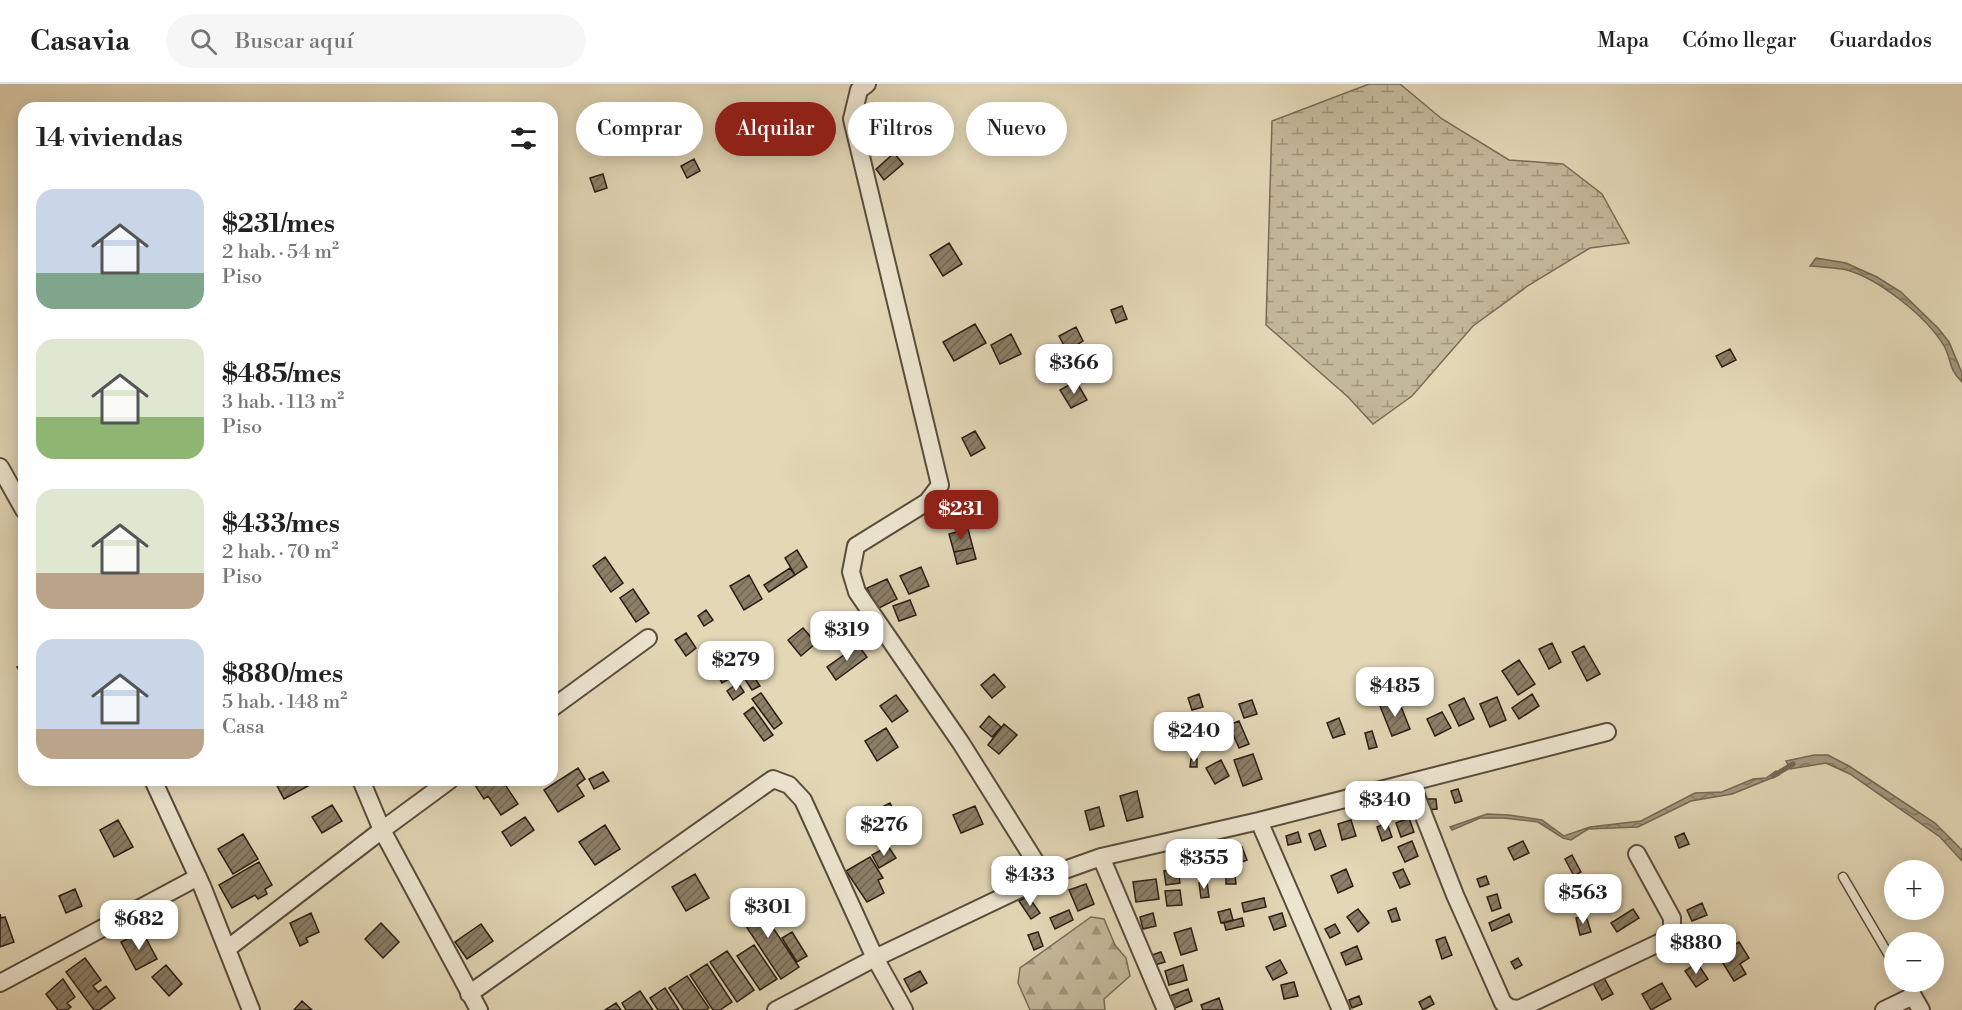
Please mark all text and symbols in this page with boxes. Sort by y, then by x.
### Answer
search box [166,14,586,68]
text: Casavia [30,24,130,59]
icon: search [187,25,220,58]
text: Buscar aquí [235,28,354,55]
text: Mapa [1597,28,1649,54]
text: Cómo llegar [1682,28,1797,54]
text: Guardados [1830,28,1932,54]
chip: Comprar [576,102,703,156]
chip: Alquilar [715,102,836,156]
chip: Filtros [848,102,954,156]
chip: Nuevo [966,102,1067,156]
text: 14 viviendas [36,122,183,154]
icon: filters [507,122,540,155]
text: $231/mes [222,208,335,240]
icon: home [84,213,156,285]
text: 2 hab. · 54 m² [222,240,339,265]
text: Piso [222,265,262,290]
pin: $366 [1038,344,1110,395]
text: $366 [1049,351,1099,376]
text: $485/mes [222,358,341,390]
icon: home [84,363,156,435]
text: 3 hab. · 113 m² [222,390,344,415]
text: Piso [222,415,262,440]
pin: $231 [925,490,997,541]
text: $231 [938,497,984,522]
text: $433/mes [222,508,340,540]
icon: home [84,513,156,585]
text: 2 hab. · 70 m² [222,540,339,565]
text: Piso [222,565,262,590]
pin: $319 [811,611,883,662]
text: $319 [824,618,870,643]
pin: $279 [700,641,772,692]
text: $279 [712,648,760,673]
text: $880/mes [222,658,343,690]
icon: home [84,663,156,735]
pin: $485 [1359,667,1431,718]
text: $485 [1370,674,1420,699]
text: 5 hab. · 148 m² [222,690,347,715]
pin: $240 [1158,712,1230,763]
text: Casa [222,715,265,740]
text: $240 [1168,719,1220,744]
pin: $340 [1349,781,1421,832]
text: $340 [1359,788,1411,813]
pin: $276 [848,806,920,857]
text: $276 [860,813,908,838]
pin: $355 [1168,839,1240,890]
text: $355 [1180,846,1228,871]
pin: $433 [994,856,1066,907]
map controls [1884,860,1944,992]
button: + [1884,860,1944,920]
text: $433 [1005,863,1055,888]
pin: $563 [1547,874,1619,925]
text: $563 [1559,881,1607,906]
pin: $301 [732,888,804,939]
text: $301 [744,895,792,920]
pin: $682 [103,900,175,951]
text: $682 [114,907,164,932]
pin: $880 [1660,924,1732,975]
text: $880 [1670,931,1722,956]
button: − [1884,932,1944,992]

